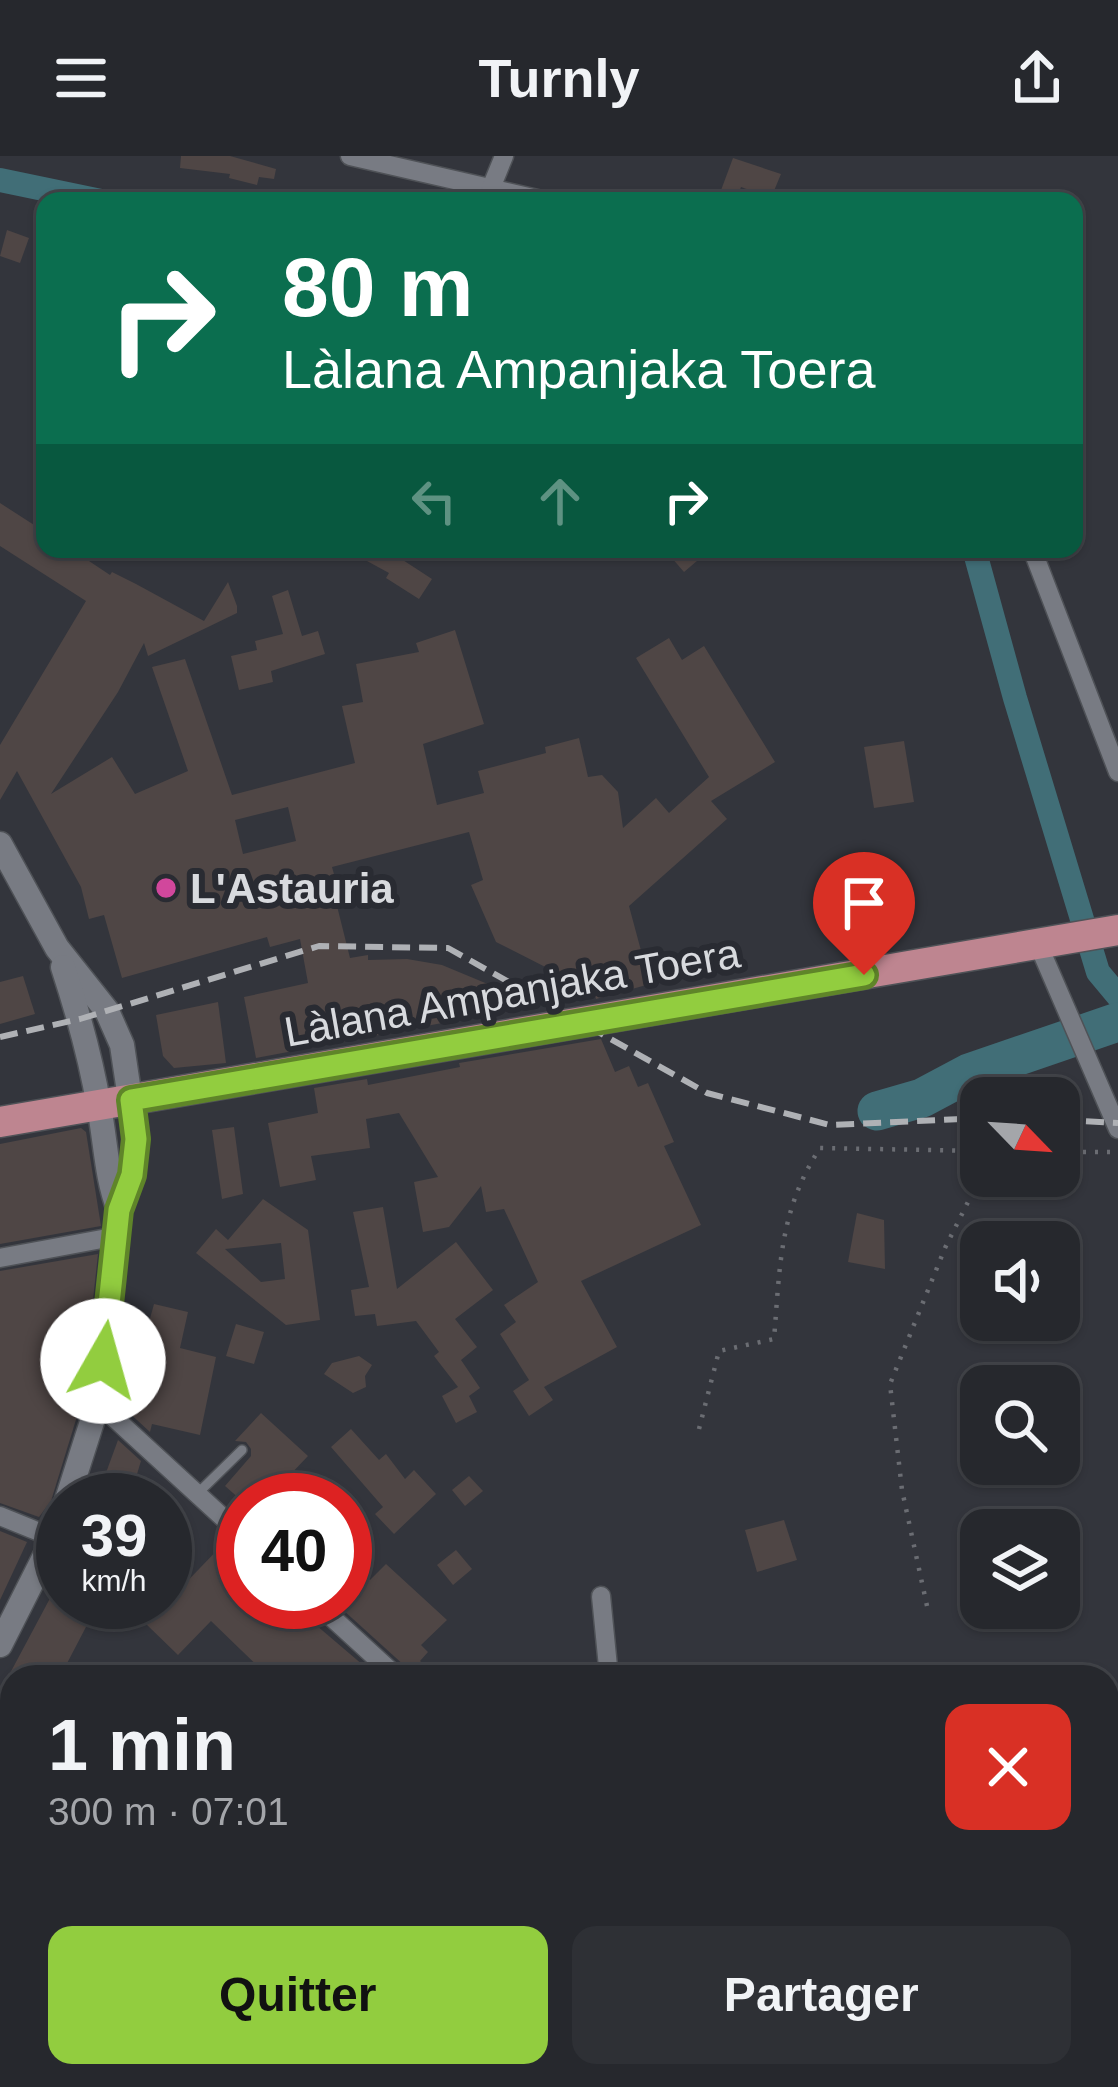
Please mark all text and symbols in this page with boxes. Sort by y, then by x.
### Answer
icon: menu [48,45,114,111]
icon: share [1004,45,1070,111]
text: Turnly [479,48,640,108]
icon: right [84,240,240,396]
text: 80 m [282,240,473,334]
text: Làlana Ampanjaka Toera [282,339,875,399]
icon: left [401,468,467,534]
icon: ahead [527,468,593,534]
icon: right [653,468,719,534]
pin [813,852,915,975]
place label: L'Astauria [190,865,394,912]
icon: arrive [831,870,897,936]
marker: L'Astauria [153,875,179,901]
street label: Làlana Ampanjaka Toera [281,929,744,1056]
north arrow [960,1077,1080,1197]
map controls [960,1077,1080,1629]
button: sound [960,1221,1080,1341]
position arrow [40,1298,166,1424]
button: search [960,1365,1080,1485]
speed limit sign: 40 [216,1473,372,1629]
text: 39 [81,1502,147,1569]
button: layers [960,1509,1080,1629]
text: km/h [81,1564,147,1597]
button: close [945,1704,1071,1830]
text: 1 min [48,1705,236,1785]
text: 300 m · 07:01 [48,1790,289,1833]
button: Quitter [48,1926,548,2064]
button: Partager [572,1926,1071,2064]

